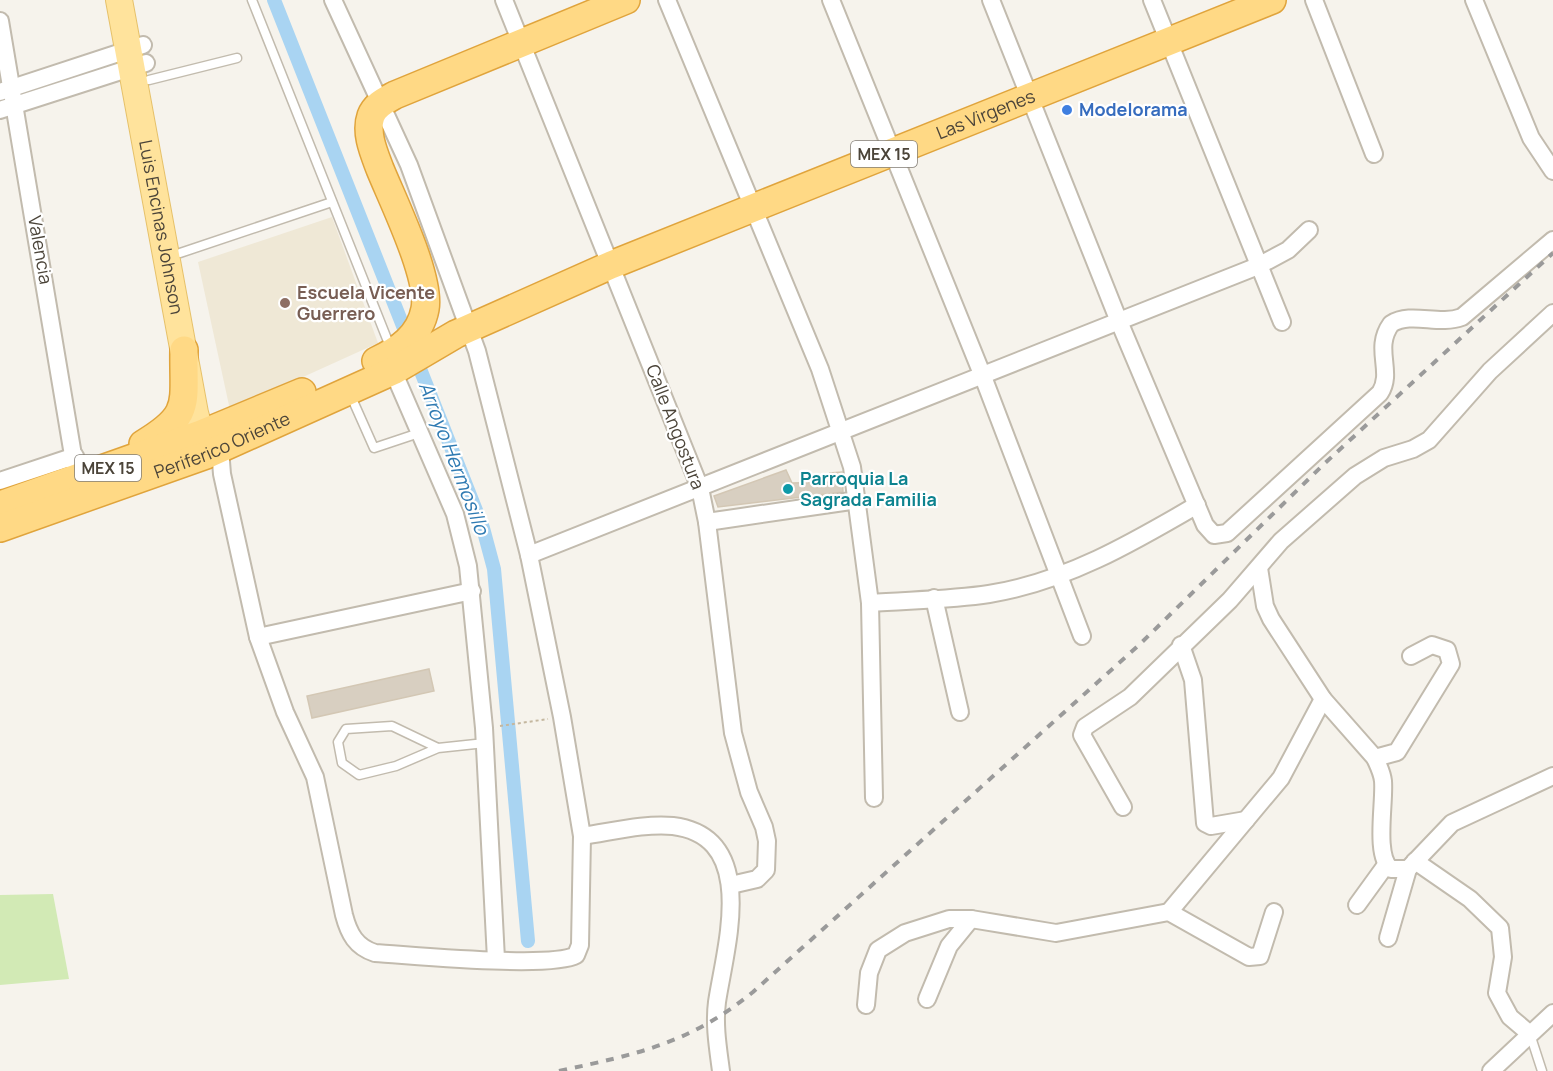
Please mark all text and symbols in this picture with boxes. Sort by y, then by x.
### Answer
street label: Las Virgenes [932,83,1038,144]
place label: Modelorama [1079,97,1188,121]
marker: Modelorama [1060,103,1074,117]
street label: Luis Encinas Johnson [134,138,190,316]
road number: MEX 15 [851,141,917,167]
street label: Valencia [23,214,59,286]
place label: Escuela Vicente Guerrero [297,280,435,325]
marker: Escuela Vicente Guerrero [278,296,292,310]
street label: Calle Angostura [641,361,711,493]
water label: Arroyo Hermosillo [413,377,496,539]
street label: Periferico Oriente [151,406,294,483]
road number: MEX 15 [75,455,141,481]
place label: Parroquia La Sagrada Familia [800,466,937,511]
marker: Parroquia La Sagrada Familia [781,482,795,496]

